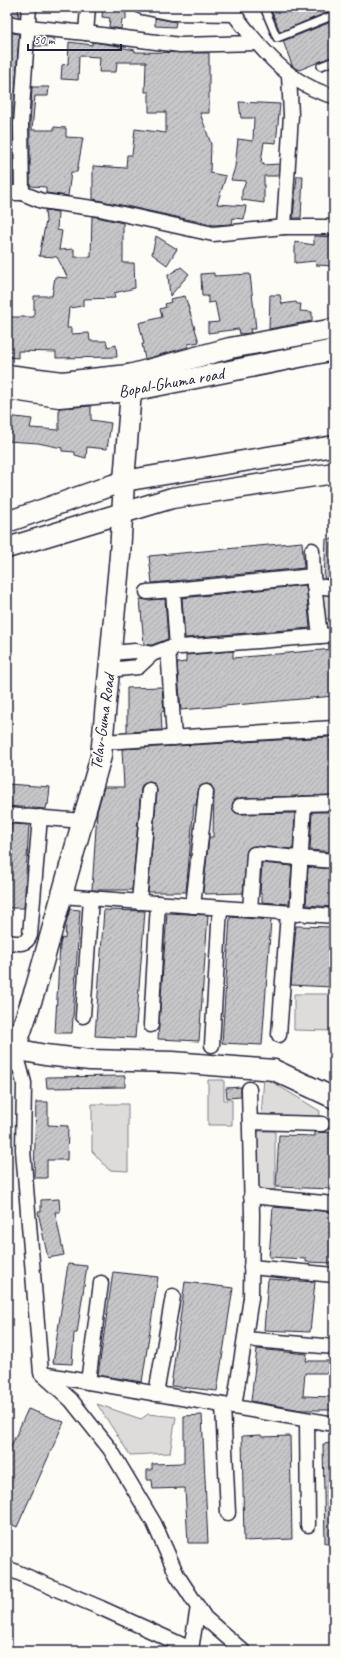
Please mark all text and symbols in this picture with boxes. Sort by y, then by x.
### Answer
scale bar [28,26,121,52]
text: 50 m [34,32,56,48]
street label: Bopal-Ghuma road [117,362,228,402]
street label: Telav-Guma Road [85,670,120,771]

